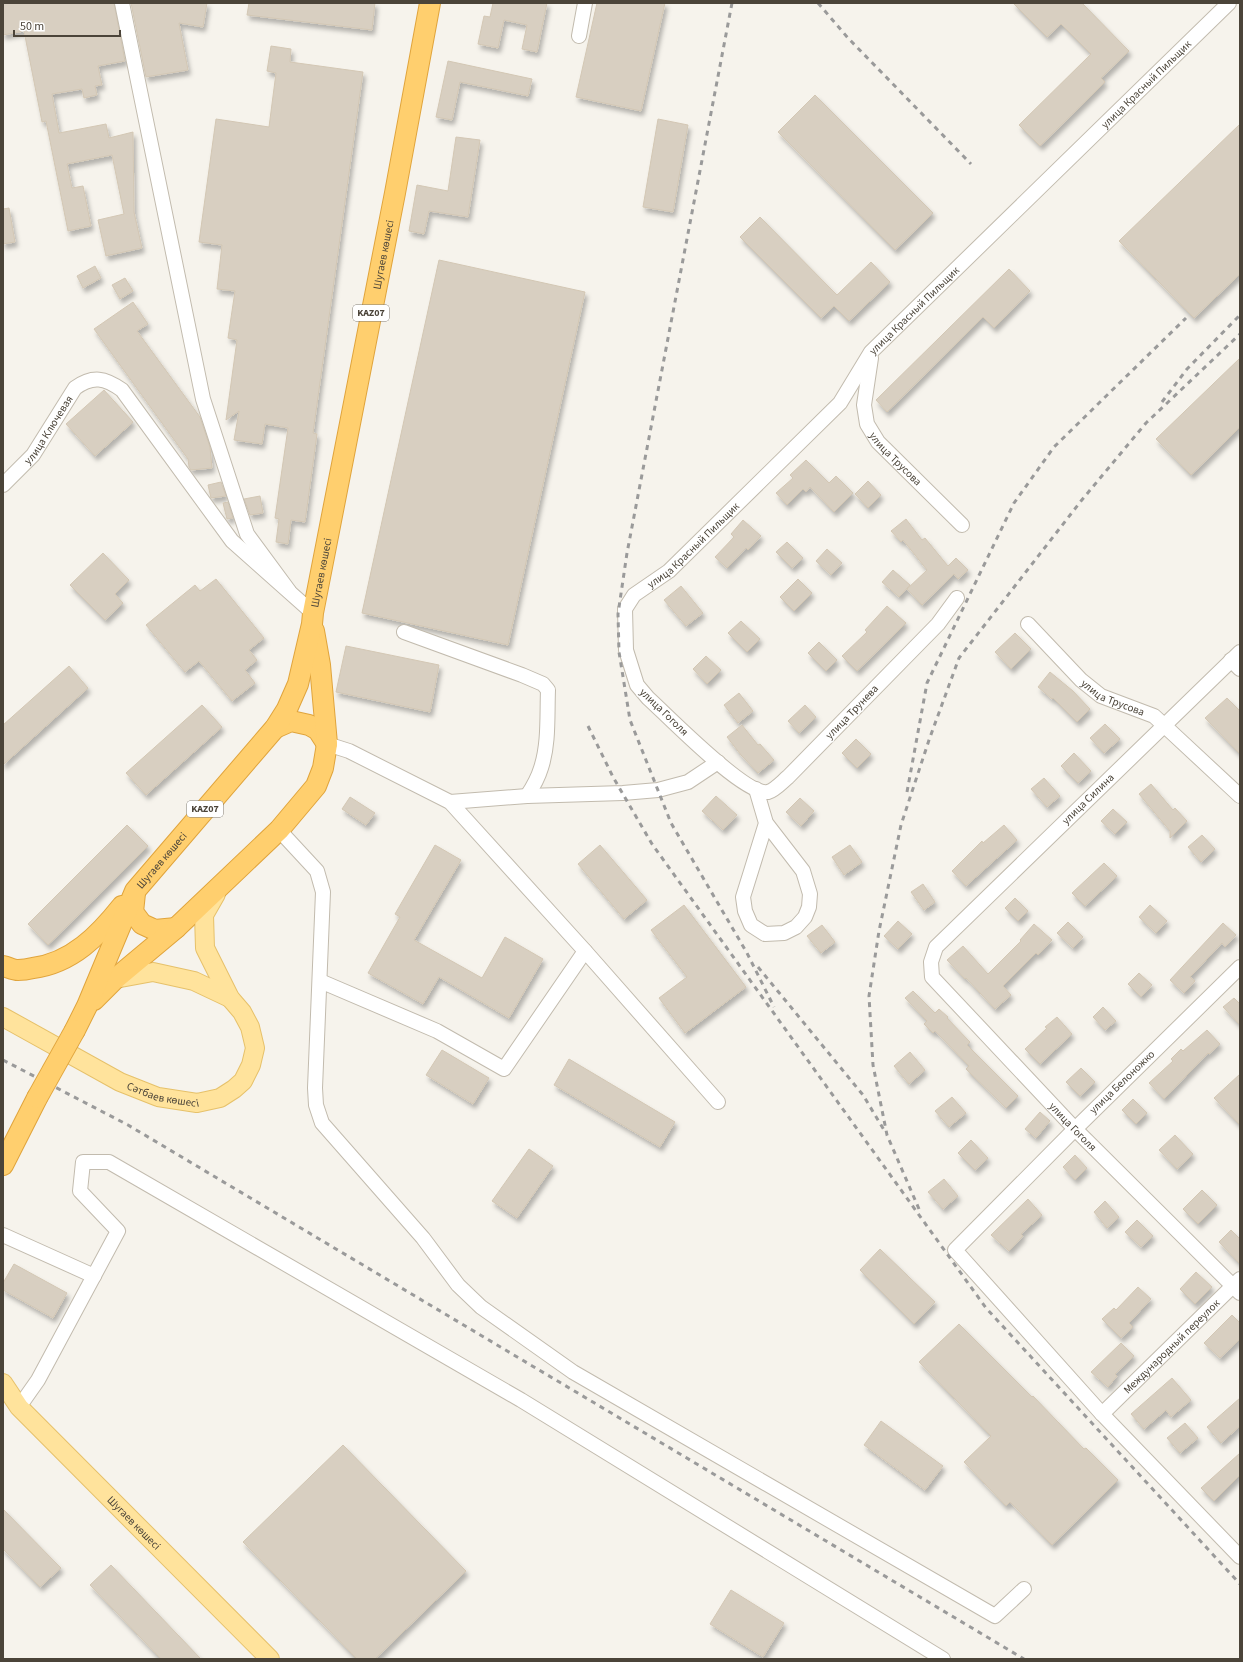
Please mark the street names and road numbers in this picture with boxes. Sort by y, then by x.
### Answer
street label: улица Красный Пильщик [1097,36,1195,132]
street label: Шугаев көшесі [369,219,397,291]
street label: улица Красный Пильщик [865,262,963,358]
road number: KAZ07 [353,305,389,321]
street label: улица Ключевая [20,392,76,468]
street label: улица Трусова [866,429,925,489]
street label: улица Красный Пильщик [644,498,743,591]
street label: Шугаев көшесі [307,537,335,609]
street label: улица Трусова [1078,675,1147,719]
street label: улица Трунева [822,681,882,743]
street label: улица Гоголя [636,685,692,739]
street label: улица Силина [1059,770,1117,828]
road number: KAZ07 [187,801,223,817]
street label: Шугаев көшесі [133,829,190,892]
street label: улица Белоножко [1086,1047,1158,1117]
street label: Сәтбаев көшесі [125,1078,200,1111]
street label: улица Гоголя [1046,1099,1100,1154]
street label: Международный переулок [1120,1295,1223,1397]
street label: Шугаев көшесі [104,1492,164,1553]

